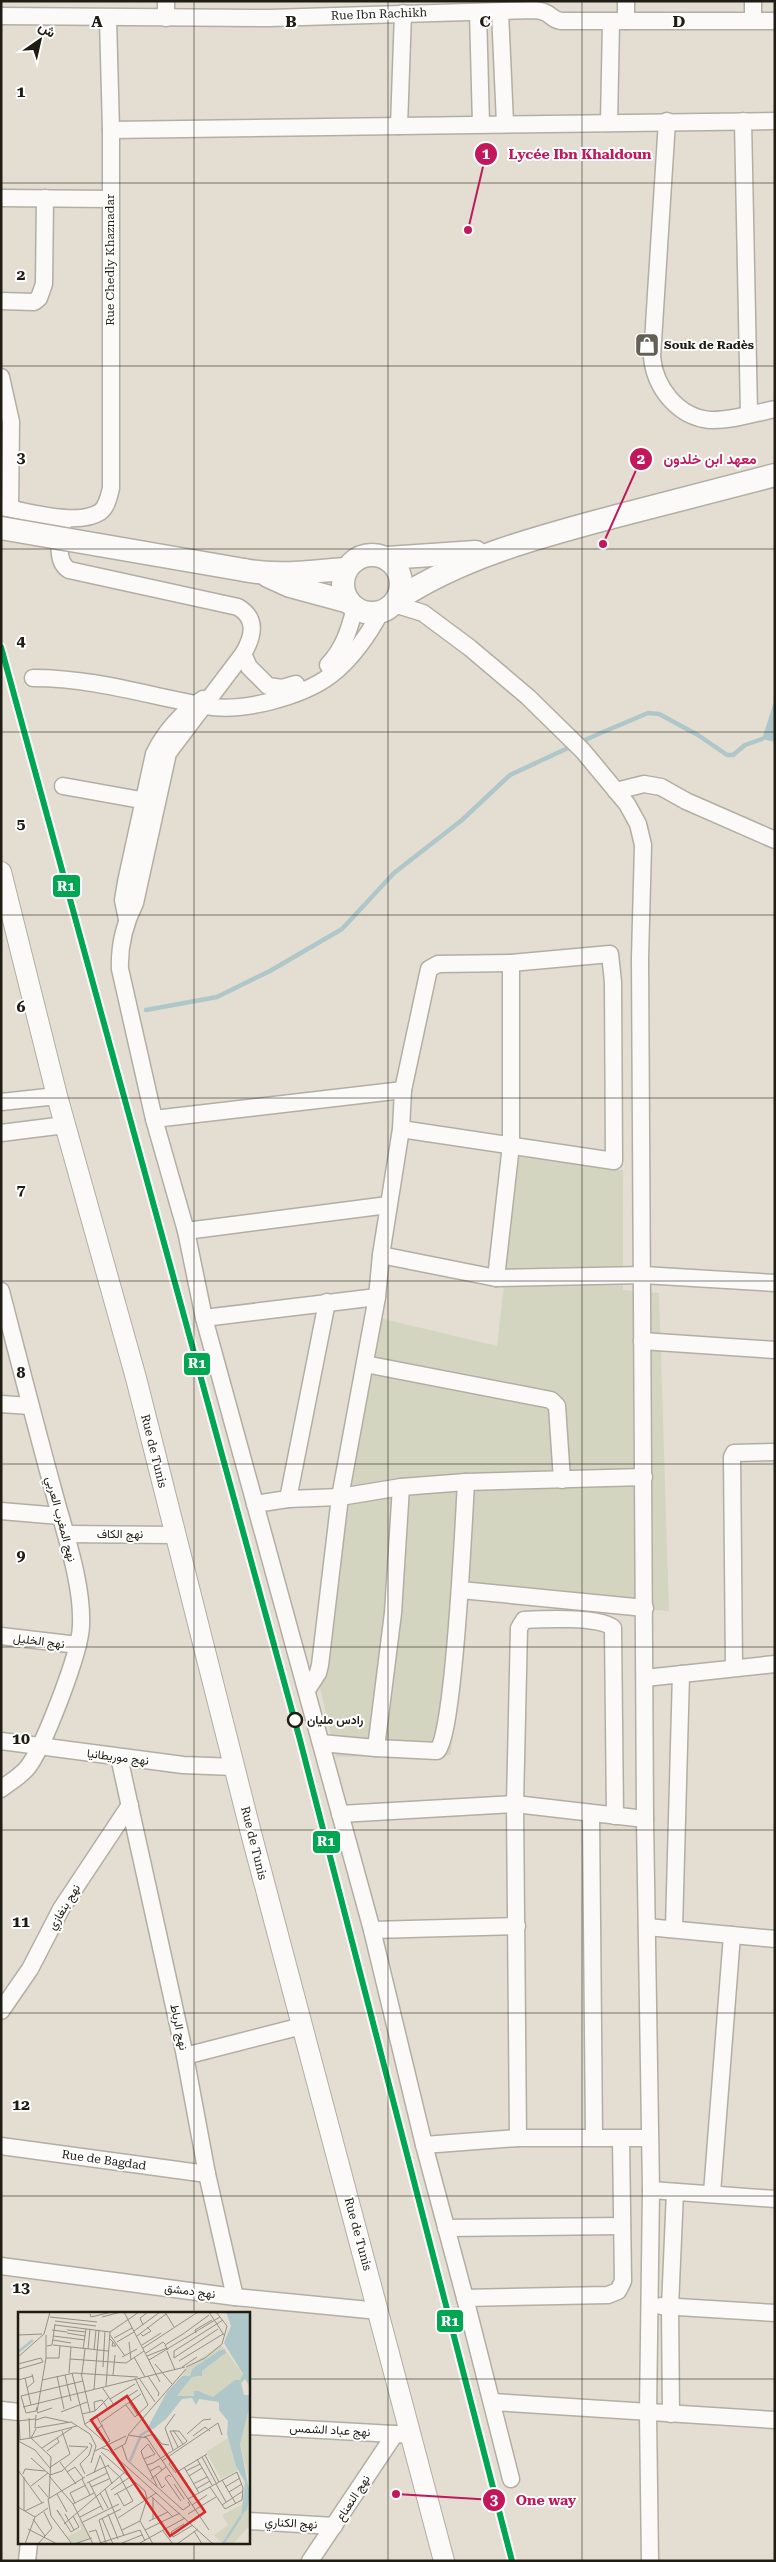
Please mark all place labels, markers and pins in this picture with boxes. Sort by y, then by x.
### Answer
callout: Lycée Ibn Khaldoun [473,140,661,169]
shop icon: Souk de Radès [634,332,660,358]
place label: Souk de Radès [664,338,754,352]
callout: معهد ابن خلدون [628,444,766,473]
marker: رادس مليان [287,1712,303,1728]
place label: رادس مليان [307,1713,363,1728]
callout: One way [481,2485,587,2514]

